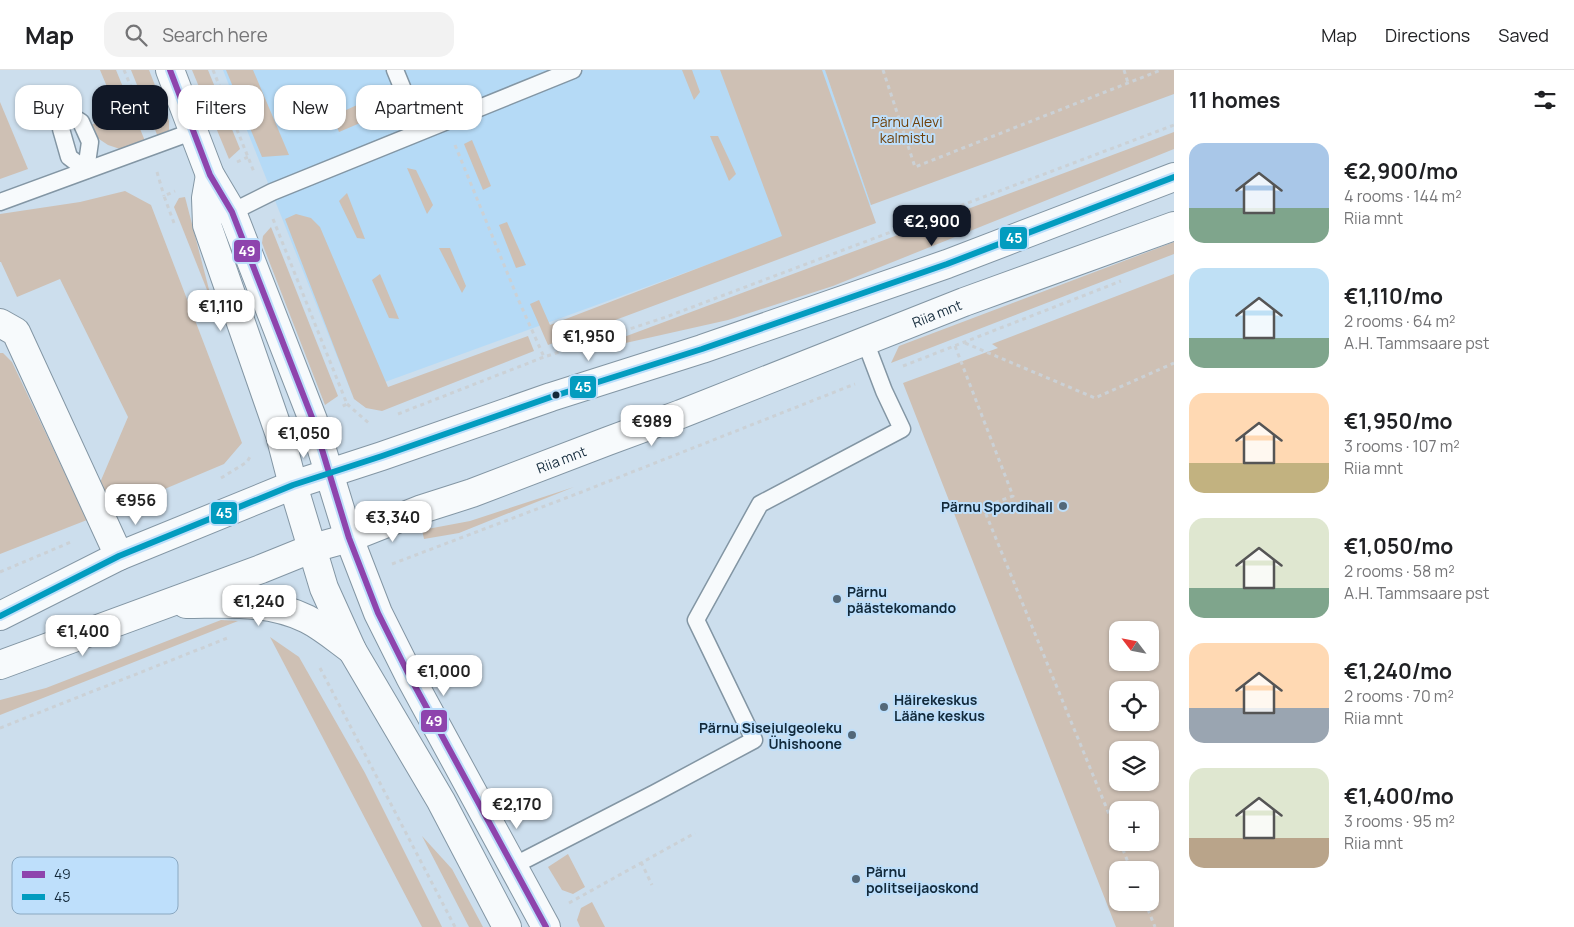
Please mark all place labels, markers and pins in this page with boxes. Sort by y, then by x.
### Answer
pin: €2,900 [891,204,973,247]
pin: €1,110 [180,290,262,332]
pin: €1,950 [548,320,630,362]
unlabelled marker [551,390,561,400]
pin: €989 [622,404,682,447]
pin: €1,050 [263,416,345,459]
pin: €956 [106,484,166,526]
place label: Pärnu Spordihall [941,497,1053,516]
pin: €3,340 [352,500,434,543]
marker: Pärnu Spordihall [1057,500,1069,512]
place label: Pärnu päästekomando [847,582,956,617]
pin: €1,240 [218,584,300,627]
marker: Pärnu päästekomando [831,593,843,605]
pin: €1,400 [42,614,124,657]
pin: €1,000 [403,654,485,697]
place label: Häirekeskus Lääne keskus [894,690,985,725]
marker: Häirekeskus Lääne keskus [878,701,890,713]
place label: Pärnu Sisejulgeoleku Ühishoone [699,718,842,753]
marker: Pärnu Sisejulgeoleku Ühishoone [846,729,858,741]
pin: €2,170 [476,788,558,830]
place label: Pärnu politseijaoskond [866,862,979,897]
marker: Pärnu politseijaoskond [850,873,862,885]

